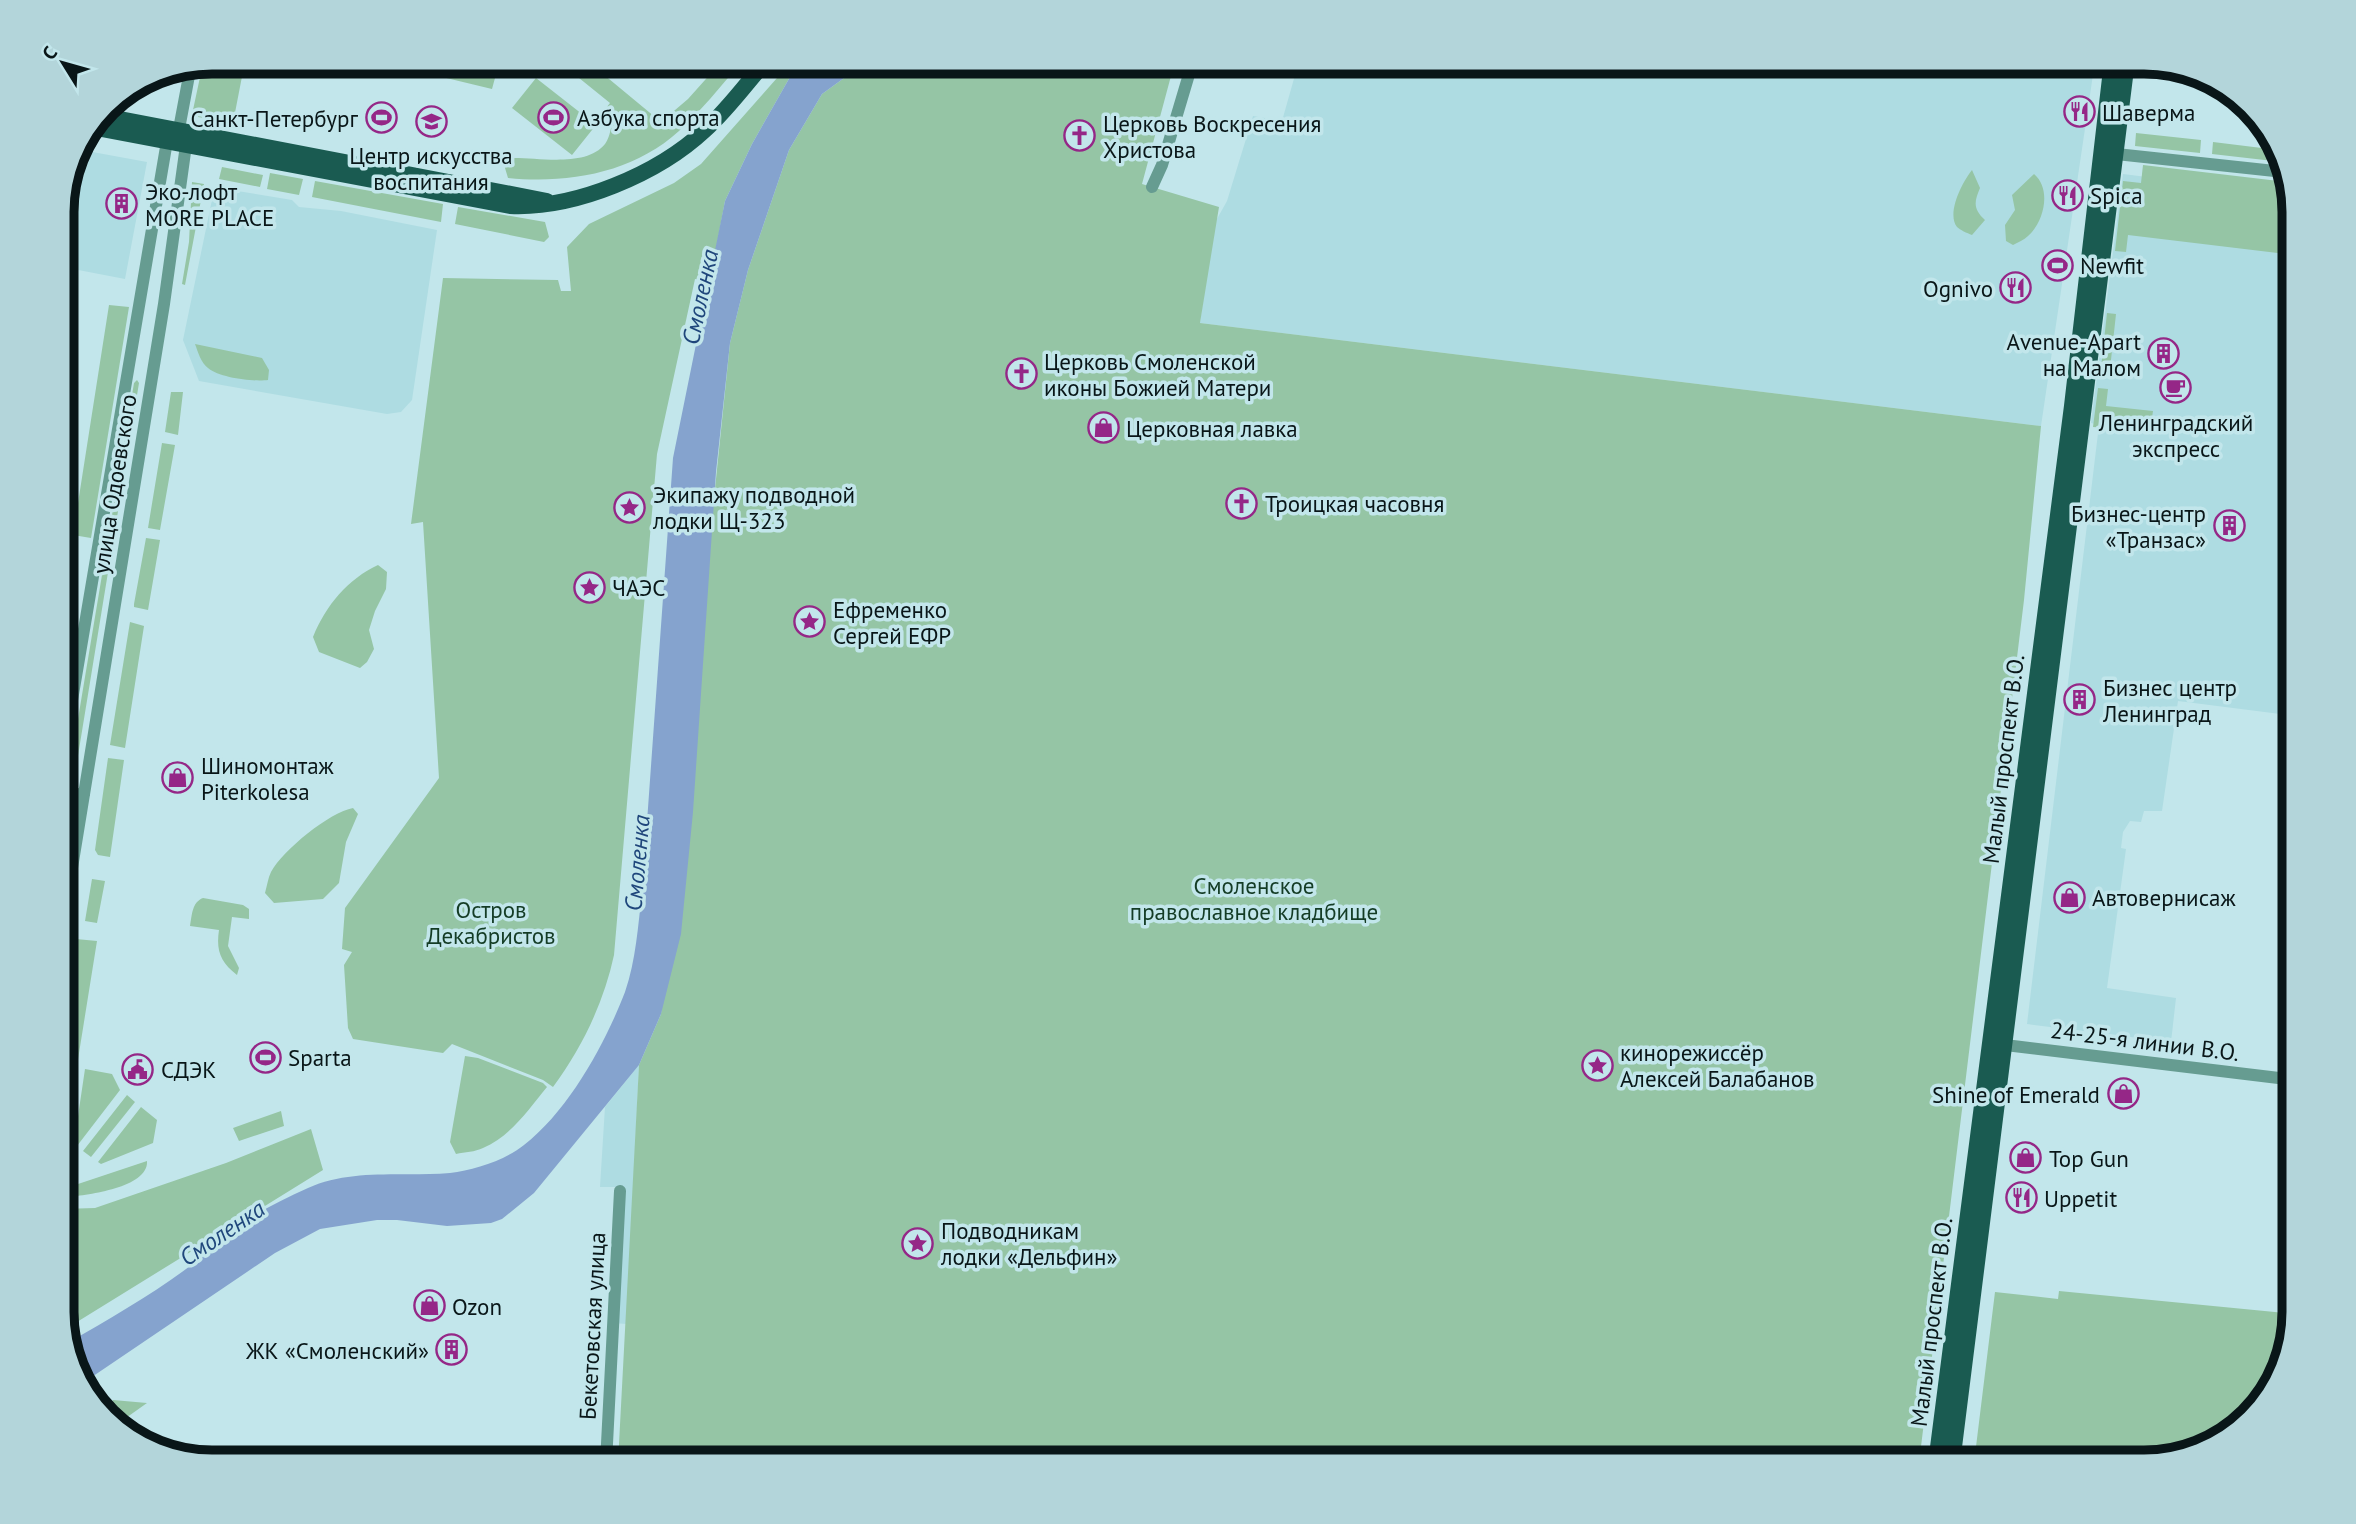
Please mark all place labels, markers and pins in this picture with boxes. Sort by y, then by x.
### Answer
restaurant icon: Шаверма [2062,95,2096,129]
place label: Шаверма [2102,98,2195,127]
sports icon: Азбука спорта [537,100,571,134]
sports icon: Санкт-Петербург [364,101,398,135]
place label: Азбука спорта [577,103,720,132]
place label: Санкт-Петербург [190,104,359,133]
school or university icon: Центр искусства воспитания [414,104,448,138]
place label: Церковь Воскресения Христова [1103,109,1321,164]
church icon: Церковь Воскресения Христова [1063,119,1097,153]
place label: Центр искусства воспитания [349,141,513,196]
place label: Эко-лофт MORE PLACE [145,177,274,232]
restaurant icon: Spica [2050,178,2084,212]
place label: Spica [2090,181,2143,210]
building icon: Эко-лофт MORE PLACE [105,187,139,221]
sports icon: Newfit [2040,248,2074,282]
place label: Newfit [2080,251,2144,280]
restaurant icon: Ognivo [1999,271,2033,305]
place label: Ognivo [1923,274,1993,303]
place label: Аvenue-Apart на Малом [2006,327,2141,382]
building icon: Аvenue-Apart на Малом [2147,337,2181,371]
place label: Церковь Смоленской иконы Божией Матери [1044,347,1271,402]
church icon: Церковь Смоленской иконы Божией Матери [1004,357,1038,391]
cafe icon: Ленинградский экспресс [2159,371,2193,405]
place label: Ленинградский экспресс [2098,408,2253,463]
shop icon: Церковная лавка [1086,411,1120,445]
place label: Церковная лавка [1126,414,1298,443]
place label: Экипажу подводной лодки Щ-323 [652,480,855,535]
church icon: Троицкая часовня [1225,486,1259,520]
place label: Троицкая часовня [1265,489,1444,518]
place icon: Экипажу подводной лодки Щ-323 [613,490,647,524]
place label: Бизнес-центр «Транзас» [2071,499,2206,554]
building icon: Бизнес-центр «Транзас» [2212,509,2246,543]
place icon: ЧАЭС [572,570,606,604]
place label: ЧАЭС [612,573,665,602]
place label: Ефременко Сергей ЕФР [833,595,951,650]
place icon: Ефременко Сергей ЕФР [793,605,827,639]
place label: Бизнес центр Ленинград [2102,673,2237,728]
building icon: Бизнес центр Ленинград [2063,683,2097,717]
place label: Шиномонтаж Piterkolesa [201,751,335,806]
shop icon: Шиномонтаж Piterkolesa [161,761,195,795]
shop icon: Автовернисаж [2052,880,2086,914]
place label: Автовернисаж [2092,883,2236,912]
place label: кинорежиссёр Алексей Балабанов [1620,1038,1815,1093]
sports icon: Sparta [248,1040,282,1074]
place label: Sparta [288,1043,352,1072]
place icon: кинорежиссёр Алексей Балабанов [1580,1048,1614,1082]
public building icon: СДЭК [121,1052,155,1086]
place label: СДЭК [161,1055,216,1084]
shop icon: Shine of Emerald [2106,1077,2140,1111]
place label: Shine of Emerald [1932,1080,2100,1109]
shop icon: Top Gun [2009,1141,2043,1175]
place label: Top Gun [2049,1144,2129,1173]
restaurant icon: Uppetit [2004,1181,2038,1215]
place label: Uppetit [2044,1184,2118,1213]
place label: Подводникам лодки «Дельфин» [940,1216,1118,1271]
place icon: Подводникам лодки «Дельфин» [901,1226,935,1260]
shop icon: Ozon [412,1289,446,1323]
place label: Ozon [452,1292,502,1321]
building icon: ЖК «Смоленский» [435,1333,469,1367]
place label: ЖК «Смоленский» [245,1336,429,1365]

